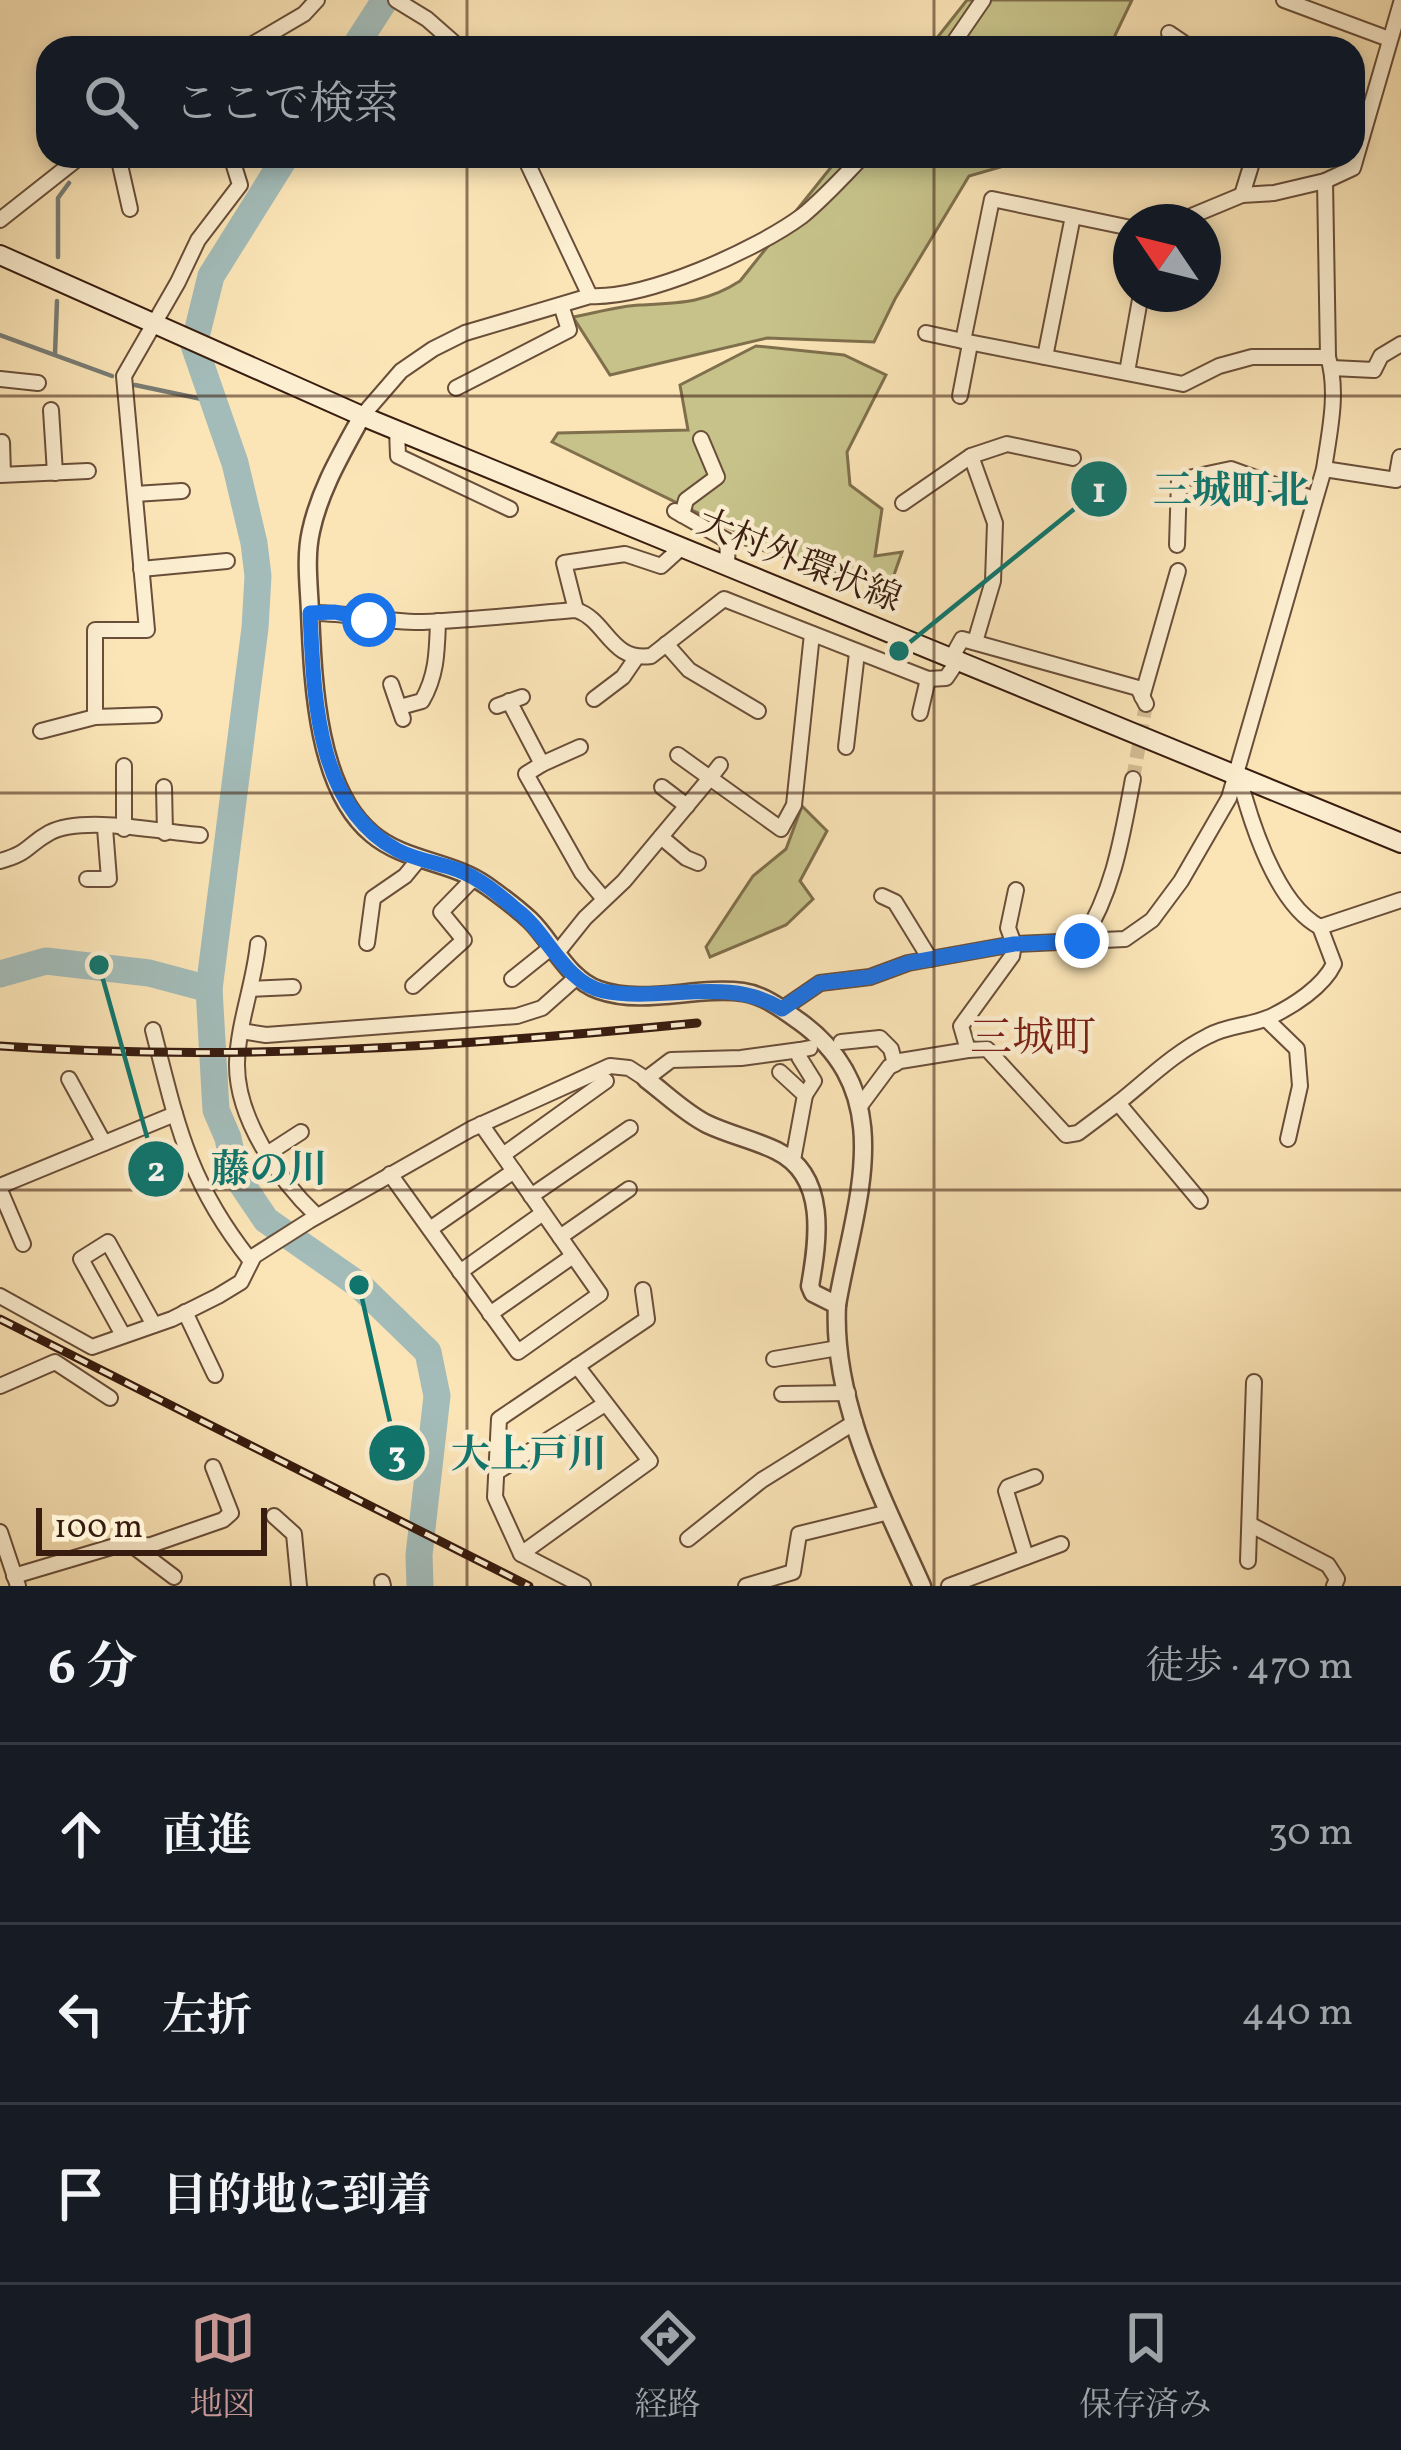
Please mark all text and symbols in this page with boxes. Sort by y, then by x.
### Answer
search box [36,36,1365,168]
icon: search [78,69,144,135]
text: ここで検索 [174,75,399,138]
north arrow [1113,204,1221,312]
callout: 三城町北 [1069,452,1333,527]
text: 三城町北 [1153,466,1309,520]
text: 1 [1092,468,1106,518]
street label: 大村外環状線 [689,499,908,626]
route start [342,593,396,647]
route end [1055,914,1109,968]
district label: 三城町 [970,1011,1096,1070]
callout: 藤の川 [126,1131,351,1206]
text: 藤の川 [210,1145,328,1199]
text: 2 [147,1147,165,1197]
callout: 大上戸川 [367,1416,631,1491]
text: 大上戸川 [451,1430,607,1484]
text: 3 [388,1432,406,1482]
scale bar [36,1502,267,1555]
text: 100 m [54,1506,143,1552]
text: 6 分 [48,1634,137,1705]
text: 徒歩 · 470 m [1145,1641,1353,1695]
icon: ahead [48,1801,114,1867]
text: 直進 [162,1807,252,1870]
text: 30 m [1268,1807,1353,1861]
icon: left [48,1981,114,2047]
text: 左折 [162,1987,252,2050]
text: 440 m [1241,1987,1353,2041]
icon: arrive [48,2161,114,2227]
text: 目的地に到着 [162,2167,432,2230]
tab: 地図 [190,2305,256,2430]
tab: 経路 [635,2305,701,2430]
tab: 保存済み [1080,2305,1212,2430]

